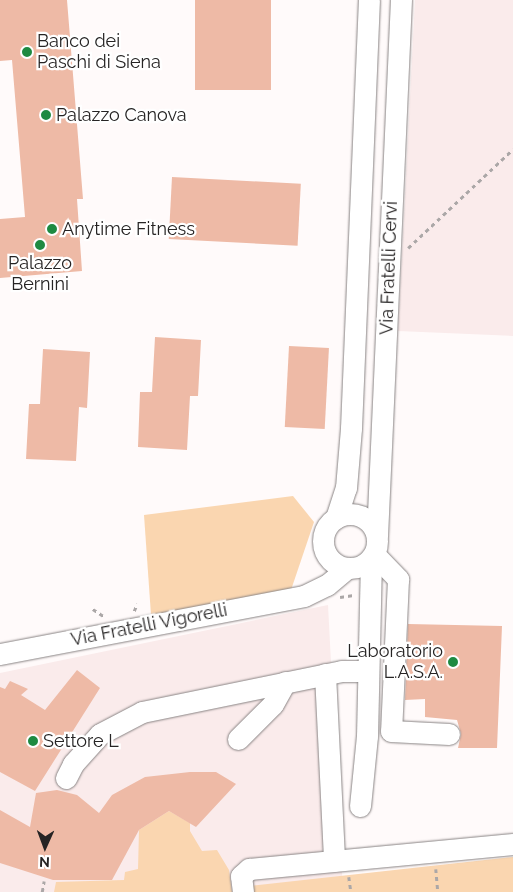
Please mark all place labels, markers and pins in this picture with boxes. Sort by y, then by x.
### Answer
place label: Banco dei Paschi di Siena [37,31,161,74]
marker: Banco dei Paschi di Siena [21,46,33,58]
place label: Palazzo Canova [56,104,187,126]
marker: Palazzo Canova [40,109,52,121]
place label: Anytime Fitness [62,218,195,240]
marker: Anytime Fitness [46,223,58,235]
marker: Palazzo Bernini [34,239,46,251]
place label: Palazzo Bernini [8,253,72,296]
place label: Laboratorio L.A.S.A. [347,641,443,684]
marker: Laboratorio L.A.S.A. [447,656,459,668]
place label: Settore L [43,730,119,752]
marker: Settore L [27,735,39,747]

